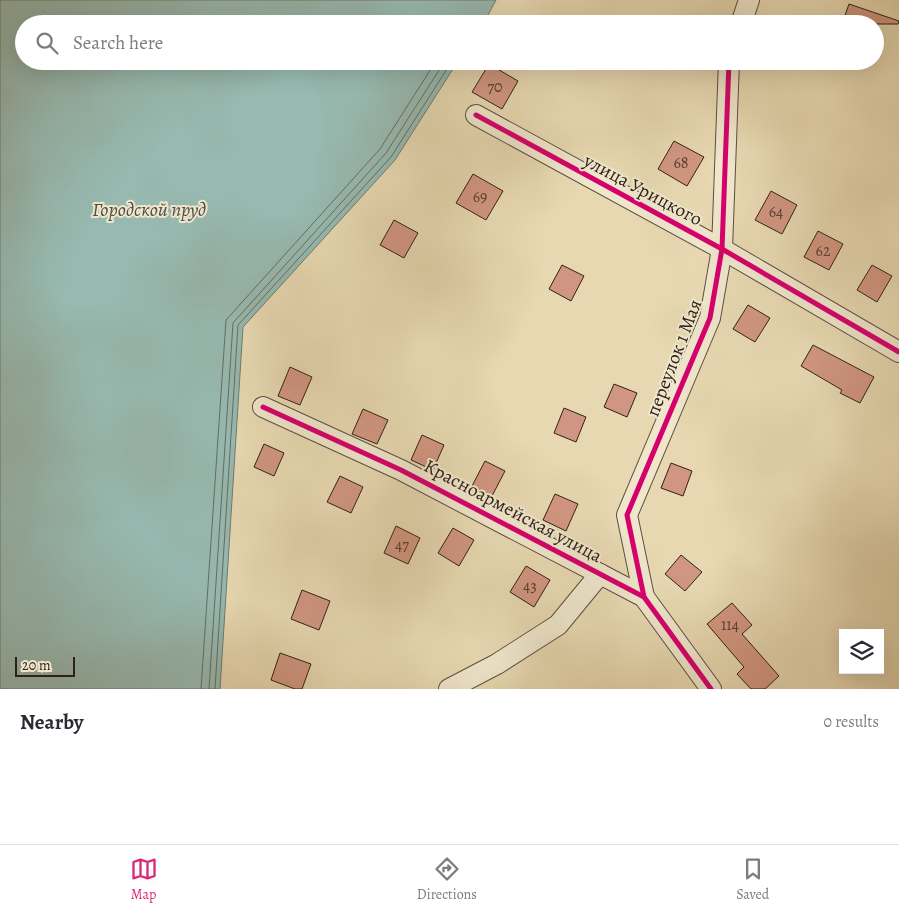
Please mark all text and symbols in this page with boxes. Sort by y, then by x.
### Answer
search box [15,15,884,70]
icon: search [33,29,61,57]
text: Search here [73,30,163,56]
house number: 70 [487,76,503,98]
street label: улица Урицкого [578,147,707,232]
house number: 68 [673,152,689,174]
house number: 69 [473,186,487,208]
water label: Городской пруд [92,196,206,223]
house number: 64 [769,201,783,223]
house number: 62 [816,240,831,262]
street label: переулок 1 Мая [640,296,708,420]
street label: Красноармейская улица [419,453,607,569]
house number: 47 [395,534,409,556]
house number: 43 [523,575,537,597]
house number: 114 [721,614,739,636]
map controls [839,629,884,674]
button: layers [839,629,884,674]
scale bar [15,654,75,677]
text: 20 m [22,656,51,675]
text: Nearby [20,708,83,736]
text: 0 results [823,711,879,733]
tab: Map [130,855,158,904]
tab: Directions [417,855,477,904]
tab: Saved [736,855,769,904]

